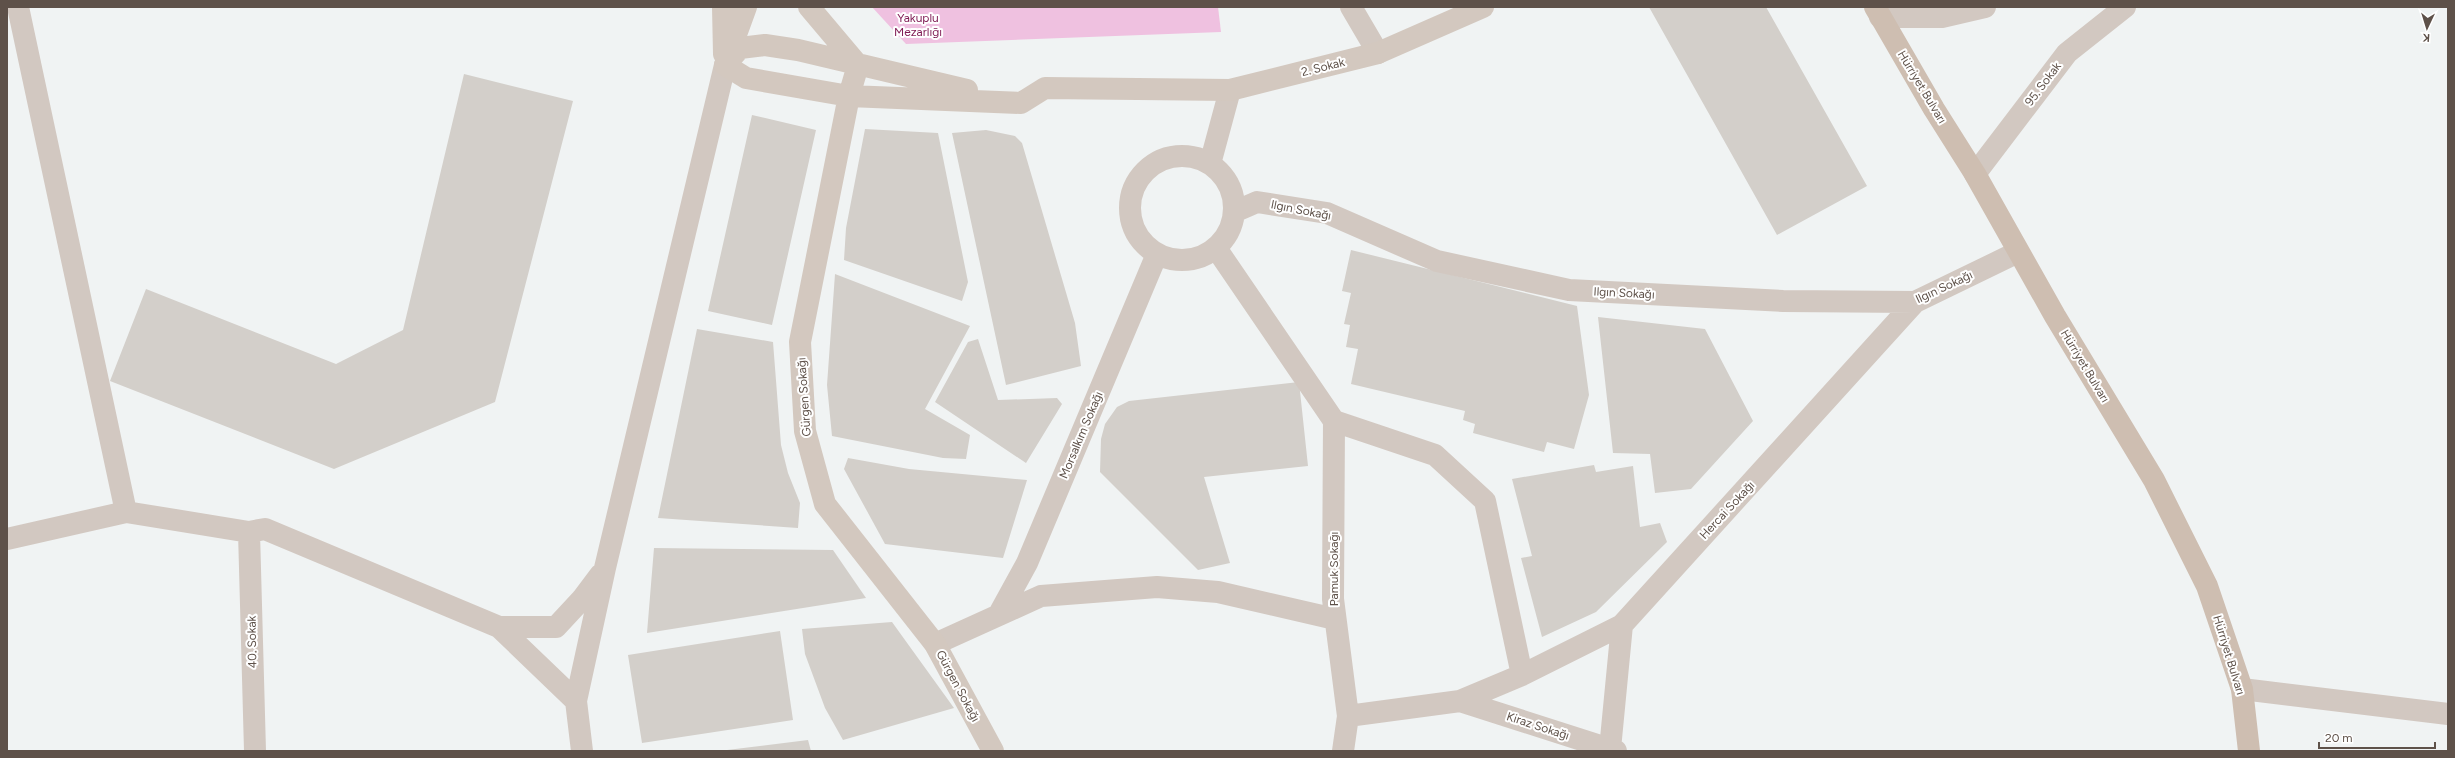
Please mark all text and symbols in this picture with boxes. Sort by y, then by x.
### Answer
north arrow [2407,8,2447,48]
park label: Yakuplu Mezarlığı [894,11,942,39]
text: K [2422,31,2430,44]
street label: Hürriyet Bulvarı [1895,48,1949,126]
street label: 2. Sokak [1300,55,1346,79]
street label: 95. Sokak [2022,59,2064,109]
street label: Ilgın Sokağı [1270,197,1332,223]
street label: Ilgın Sokağı [1913,268,1975,306]
street label: Ilgın Sokağı [1593,284,1655,302]
street label: Hürriyet Bulvarı [2058,327,2112,405]
street label: Gürgen Sokağı [794,357,814,437]
street label: Morsalkım Sokağı [1056,389,1106,481]
street label: Hercai Sokağı [1697,478,1757,542]
street label: Pamuk Sokağı [1327,532,1341,606]
street label: Hürriyet Bulvarı [2210,613,2248,697]
street label: 40. Sokak [245,615,259,668]
street label: Gürgen Sokağı [933,648,983,724]
street label: Kiraz Sokağı [1505,709,1571,743]
scale bar [2319,724,2435,750]
text: 20 m [2325,731,2353,745]

